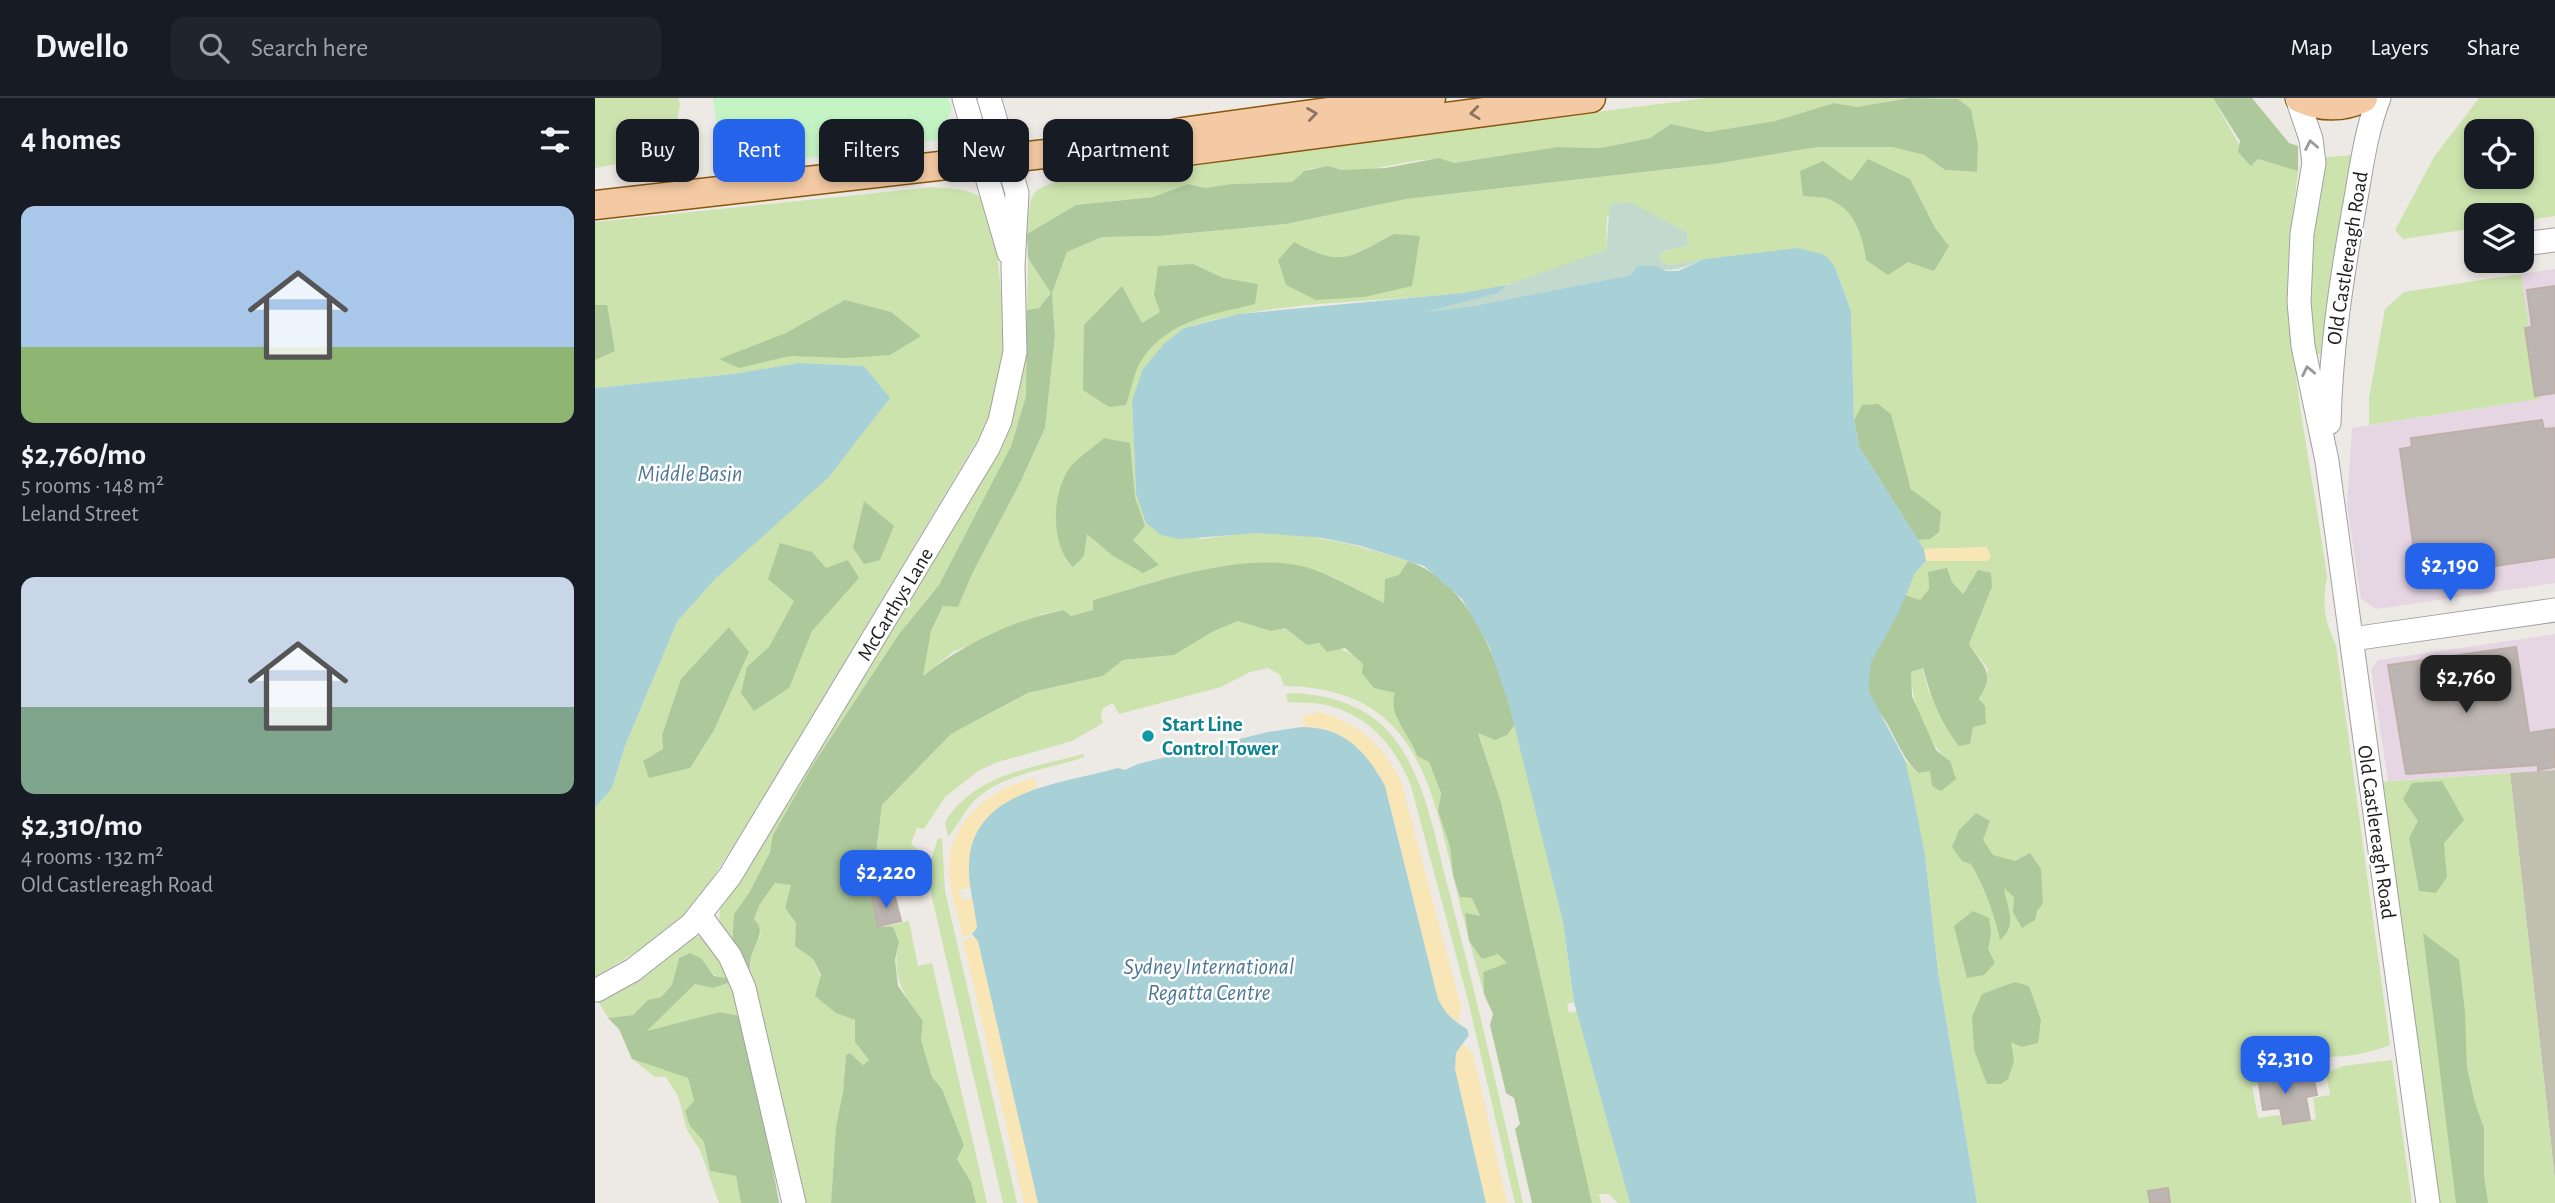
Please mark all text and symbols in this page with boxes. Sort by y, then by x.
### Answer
search box [171,17,661,80]
icon: search [195,29,233,67]
text: Dwello [35,31,129,64]
text: Search here [251,35,368,61]
text: Map [2290,36,2332,60]
text: Layers [2370,36,2429,60]
text: Share [2467,36,2520,60]
one-way arrow [1469,106,1481,121]
one-way arrow [1306,107,1318,122]
chip: Buy [616,119,699,182]
chip: Rent [713,119,805,182]
chip: Filters [819,119,924,182]
chip: New [938,119,1029,182]
chip: Apartment [1043,119,1193,182]
map controls [2464,119,2534,273]
button: locate [2464,119,2534,189]
icon: filters [536,121,574,159]
text: 4 homes [21,125,121,155]
one-way arrow [2305,139,2320,151]
street label: Old Castlereagh Road [2323,170,2372,346]
button: layers [2464,203,2534,273]
icon: home [235,252,361,378]
one-way arrow [2302,365,2317,377]
text: $2,760/mo [21,440,146,470]
water label: Middle Basin [637,463,743,486]
text: 5 rooms · 148 m² [21,475,164,498]
text: Leland Street [21,503,139,526]
street label: McCarthys Lane [854,544,937,664]
pin: $2,190 [2393,544,2507,603]
text: $2,190 [2421,554,2479,577]
icon: home [235,623,361,749]
pin: $2,760 [2409,656,2523,715]
text: $2,760 [2436,666,2496,689]
place label: Start Line Control Tower [1162,714,1279,759]
marker: Start Line Control Tower [1140,728,1156,744]
street label: Old Castlereagh Road [2354,744,2399,920]
text: $2,310/mo [21,811,142,841]
text: 4 rooms · 132 m² [21,846,163,869]
pin: $2,220 [829,850,943,910]
text: $2,220 [856,861,916,884]
text: Old Castlereagh Road [21,874,213,897]
water label: Sydney International Regatta Centre [1124,956,1295,1005]
pin: $2,310 [2228,1037,2342,1096]
text: $2,310 [2257,1047,2313,1070]

